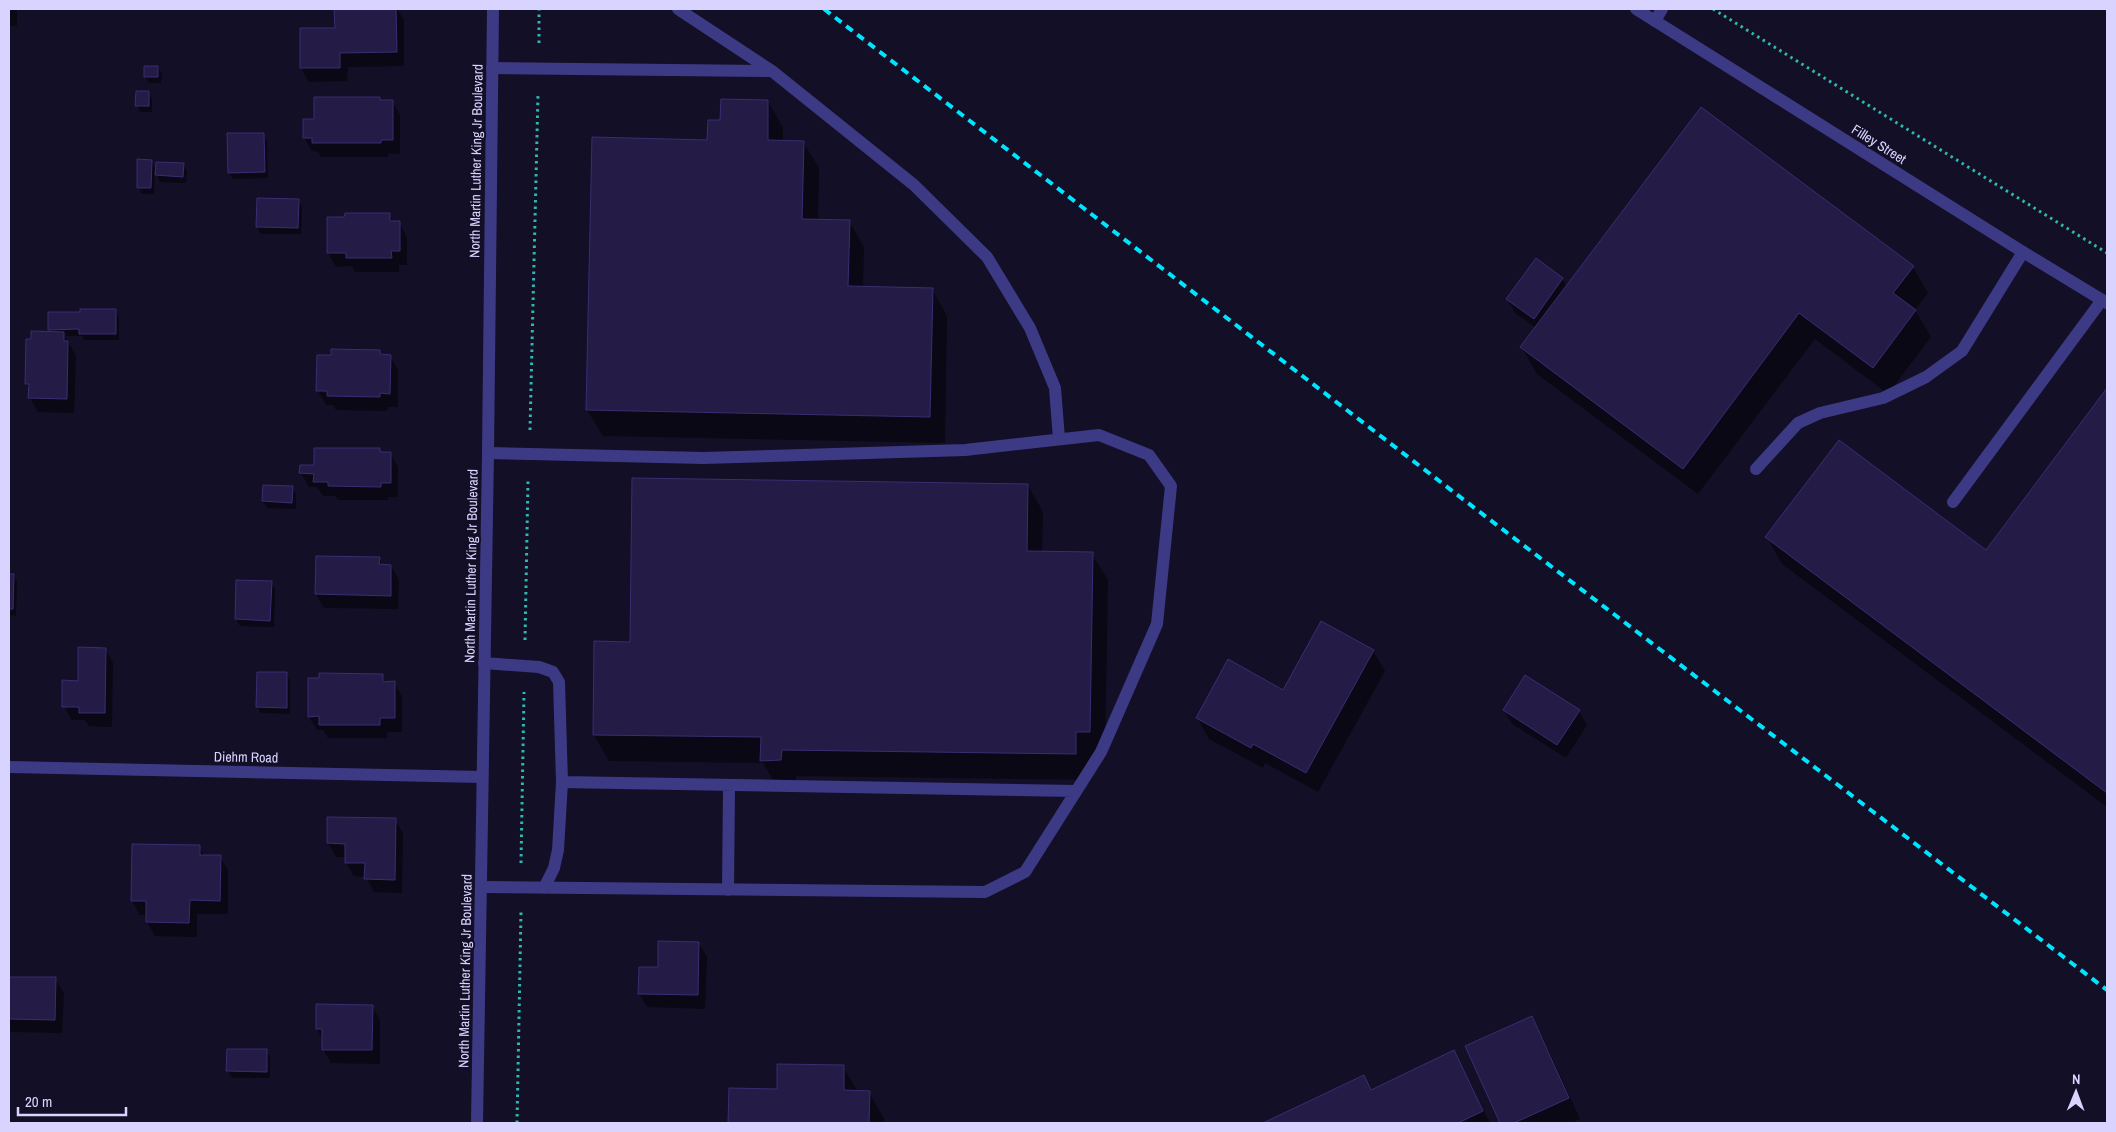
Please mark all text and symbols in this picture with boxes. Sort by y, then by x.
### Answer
street label: North Martin Luther King Jr Boulevard [465,64,487,258]
street label: Filley Street [1848,120,1910,168]
street label: North Martin Luther King Jr Boulevard [460,469,482,663]
street label: Diehm Road [214,747,278,767]
street label: North Martin Luther King Jr Boulevard [454,874,476,1068]
north arrow [2051,1067,2101,1117]
text: N [2072,1070,2081,1088]
scale bar [18,1084,125,1116]
text: 20 m [25,1091,52,1112]

